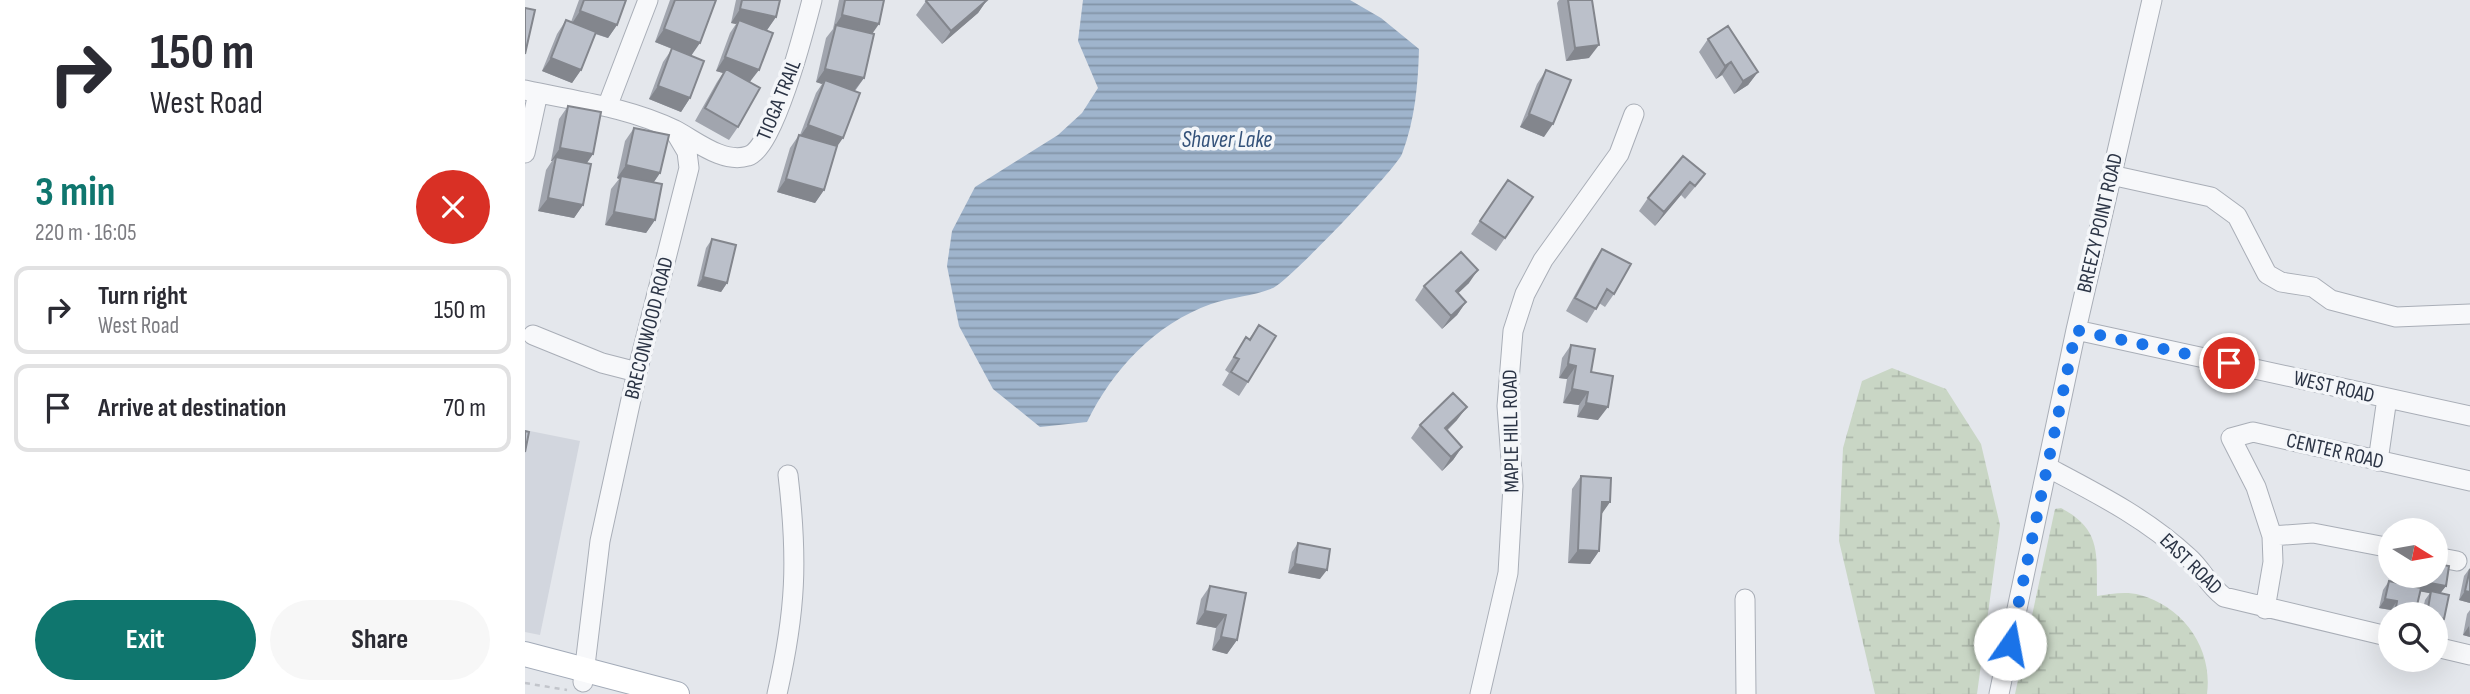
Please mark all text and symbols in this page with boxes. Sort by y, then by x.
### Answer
text: 150 m [150,24,254,83]
icon: right [35,28,126,119]
street label: TIOGA TRAIL [751,56,807,144]
text: West Road [150,84,263,123]
water label: Shaver Lake [1182,126,1272,154]
street label: BREEZY POINT ROAD [2072,151,2128,295]
text: 3 min [35,167,115,218]
button: close [416,170,490,244]
text: 220 m · 16:05 [35,219,136,247]
street label: BRECONWOOD ROAD [619,254,679,402]
text: Turn right [98,281,187,312]
icon: right [39,291,77,329]
text: 150 m [434,295,486,326]
text: West Road [98,312,179,340]
pin [2199,333,2259,393]
icon: arrive [2210,344,2248,382]
street label: WEST ROAD [2291,366,2377,408]
street label: MAPLE HILL ROAD [1497,369,1525,493]
icon: arrive [39,389,77,427]
text: Arrive at destination [98,393,286,424]
text: 70 m [443,393,486,424]
street label: CENTER ROAD [2284,428,2386,474]
north arrow [2378,518,2448,588]
map controls [2378,518,2448,672]
street label: EAST ROAD [2155,528,2227,600]
button: Exit [35,600,256,680]
button: Share [270,600,490,680]
button: search [2378,602,2448,672]
position arrow [1973,607,2047,681]

